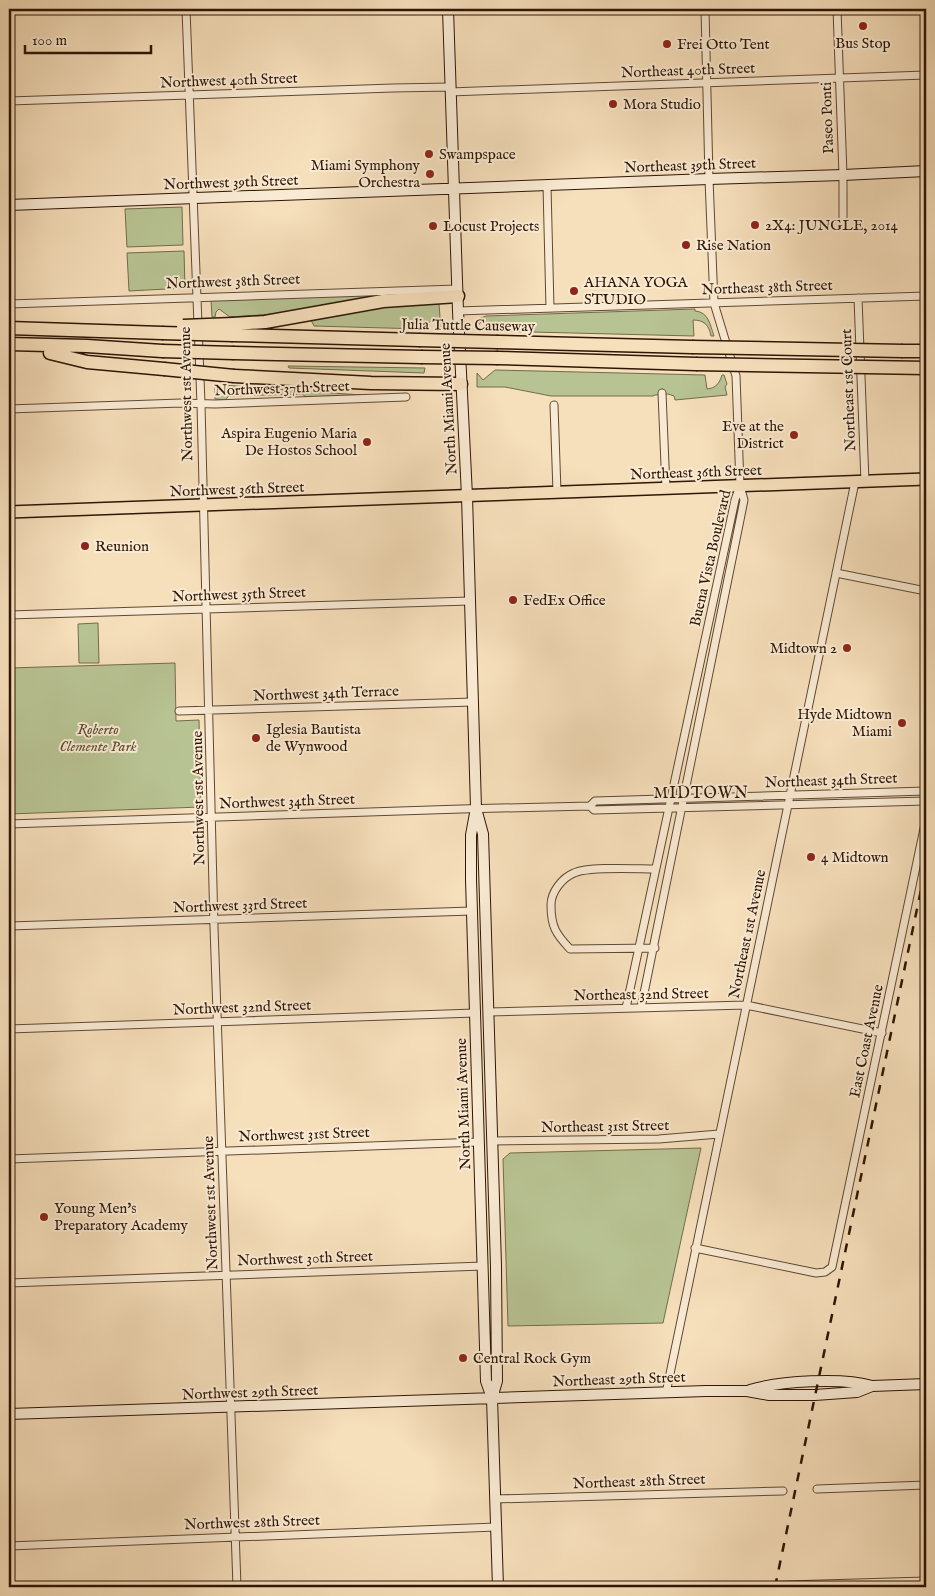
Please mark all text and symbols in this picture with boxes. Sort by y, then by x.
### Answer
marker: Bus Stop [857,20,869,32]
scale bar [25,22,151,54]
text: 100 m [32,31,68,50]
place label: Bus Stop [835,34,891,53]
place label: Frei Otto Tent [677,35,770,54]
marker: Frei Otto Tent [661,38,673,50]
street label: Northeast 40th Street [620,59,756,82]
street label: Northwest 40th Street [160,69,298,92]
street label: Paseo Ponti [817,82,838,154]
place label: Mora Studio [623,95,701,114]
marker: Mora Studio [607,98,619,110]
place label: Swampspace [439,145,516,164]
marker: Swampspace [423,148,435,160]
street label: Northeast 39th Street [624,154,756,177]
place label: Miami Symphony Orchestra [311,156,421,192]
marker: Miami Symphony Orchestra [424,168,436,180]
street label: Northwest 39th Street [163,171,299,194]
place label: 2X4: JUNGLE, 2014 [765,216,899,235]
place label: Locust Projects [443,217,539,236]
marker: 2X4: JUNGLE, 2014 [749,219,761,231]
marker: Locust Projects [427,220,439,232]
place label: Rise Nation [696,236,771,255]
marker: Rise Nation [680,239,692,251]
street label: Northwest 38th Street [165,270,301,293]
place label: AHANA YOGA STUDIO [583,273,689,309]
street label: Northeast 38th Street [701,276,833,299]
marker: AHANA YOGA STUDIO [568,285,580,297]
street label: Julia Tuttle Causeway [399,315,536,336]
street label: Northwest 1st Avenue [176,326,197,461]
street label: Northeast 1st Court [837,328,860,452]
street label: North Miami Avenue [436,343,461,475]
street label: Northwest 37th Street [214,377,350,400]
place label: Eve at the District [722,417,784,453]
place label: Aspira Eugenio Maria De Hostos School [220,424,358,460]
marker: Eve at the District [788,429,800,441]
marker: Aspira Eugenio Maria De Hostos School [361,436,373,448]
street label: Northeast 36th Street [630,461,762,484]
street label: Northwest 36th Street [169,478,305,501]
street label: Buena Vista Boulevard [686,487,736,628]
place label: Reunion [95,537,149,556]
marker: Reunion [79,540,91,552]
street label: Northwest 35th Street [172,583,306,606]
place label: FedEx Office [523,591,606,610]
marker: FedEx Office [507,594,519,606]
place label: Midtown 2 [770,639,837,658]
marker: Midtown 2 [841,642,853,654]
street label: Northwest 34th Terrace [253,681,399,706]
place label: Hyde Midtown Miami [797,705,892,741]
marker: Hyde Midtown Miami [896,717,908,729]
park label: Roberto Clemente Park [59,720,137,756]
place label: Iglesia Bautista de Wynwood [266,720,361,756]
street label: Northwest 1st Avenue [188,730,209,865]
marker: Iglesia Bautista de Wynwood [250,732,262,744]
street label: Northeast 34th Street [764,769,898,792]
district label: MIDTOWN [653,784,749,804]
street label: Northwest 34th Street [219,790,355,813]
place label: 4 Midtown [821,848,889,867]
marker: 4 Midtown [805,851,817,863]
street label: Northeast 1st Avenue [725,868,770,1000]
street label: Northwest 33rd Street [172,894,308,917]
street label: East Coast Avenue [845,983,888,1100]
street label: Northeast 32nd Street [573,984,709,1005]
street label: Northwest 32nd Street [172,996,312,1019]
street label: North Miami Avenue [452,1038,475,1170]
street label: Northeast 31st Street [541,1116,669,1137]
street label: Northwest 31st Street [238,1123,370,1146]
street label: Northwest 1st Avenue [199,1135,222,1271]
place label: Young Men's Preparatory Academy [54,1199,188,1235]
marker: Young Men's Preparatory Academy [38,1211,50,1223]
street label: Northwest 30th Street [237,1247,373,1270]
place label: Central Rock Gym [473,1349,592,1368]
marker: Central Rock Gym [457,1352,469,1364]
street label: Northeast 29th Street [552,1368,686,1391]
street label: Northwest 29th Street [181,1381,319,1404]
street label: Northeast 28th Street [572,1470,706,1493]
street label: Northwest 28th Street [184,1511,320,1534]

